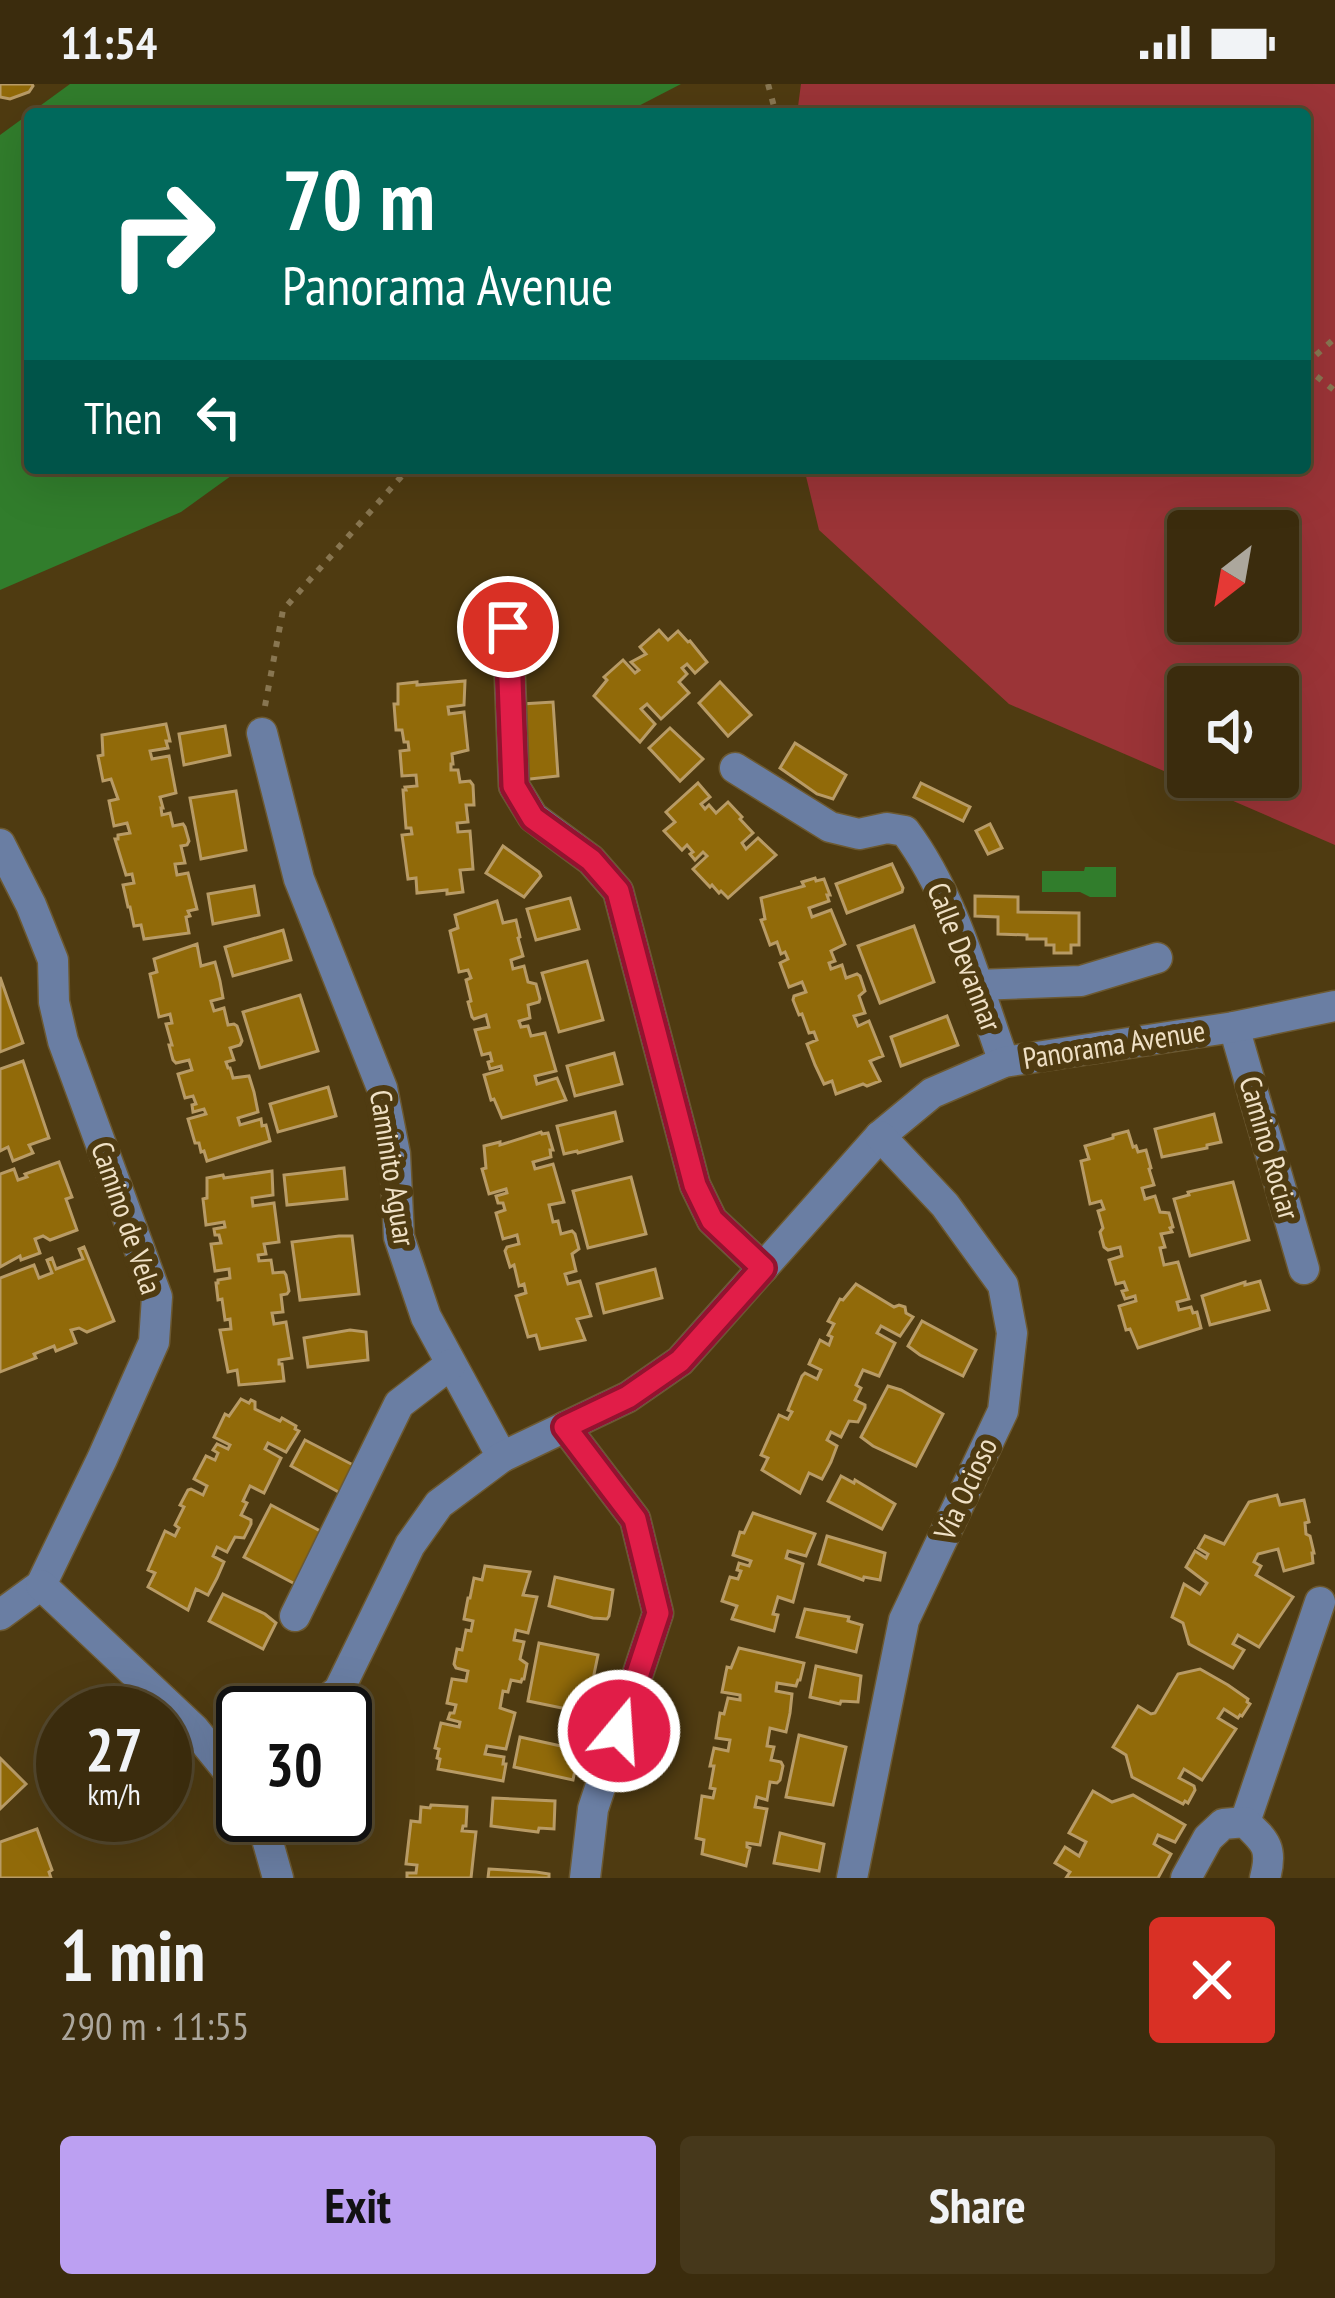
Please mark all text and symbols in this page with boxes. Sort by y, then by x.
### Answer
text: 11:54 [60,13,157,71]
text: 70 m [282,144,435,253]
icon: right [84,156,240,312]
text: Panorama Avenue [282,250,613,320]
icon: left [186,384,252,450]
text: Then [84,388,162,446]
north arrow [1167,510,1299,642]
map controls [1167,510,1299,798]
pin [457,576,559,678]
icon: arrive [475,594,541,660]
button: sound [1167,666,1299,798]
street label: Calle Devannar [919,877,1012,1037]
street label: Panorama Avenue [1020,1010,1208,1077]
street label: Camino Rociar [1231,1071,1310,1225]
street label: Caminito Aguar [362,1087,425,1249]
street label: Camino de Vela [83,1136,172,1299]
street label: Via Ocioso [924,1431,1005,1547]
position arrow [556,1668,682,1794]
speed limit sign: 30 [216,1686,372,1842]
text: 27 [85,1710,143,1788]
text: km/h [87,1774,141,1813]
text: 1 min [60,1908,205,2001]
button: close [1149,1917,1275,2043]
text: 290 m · 11:55 [60,2000,249,2051]
button: Exit [60,2136,656,2274]
button: Share [680,2136,1275,2274]

